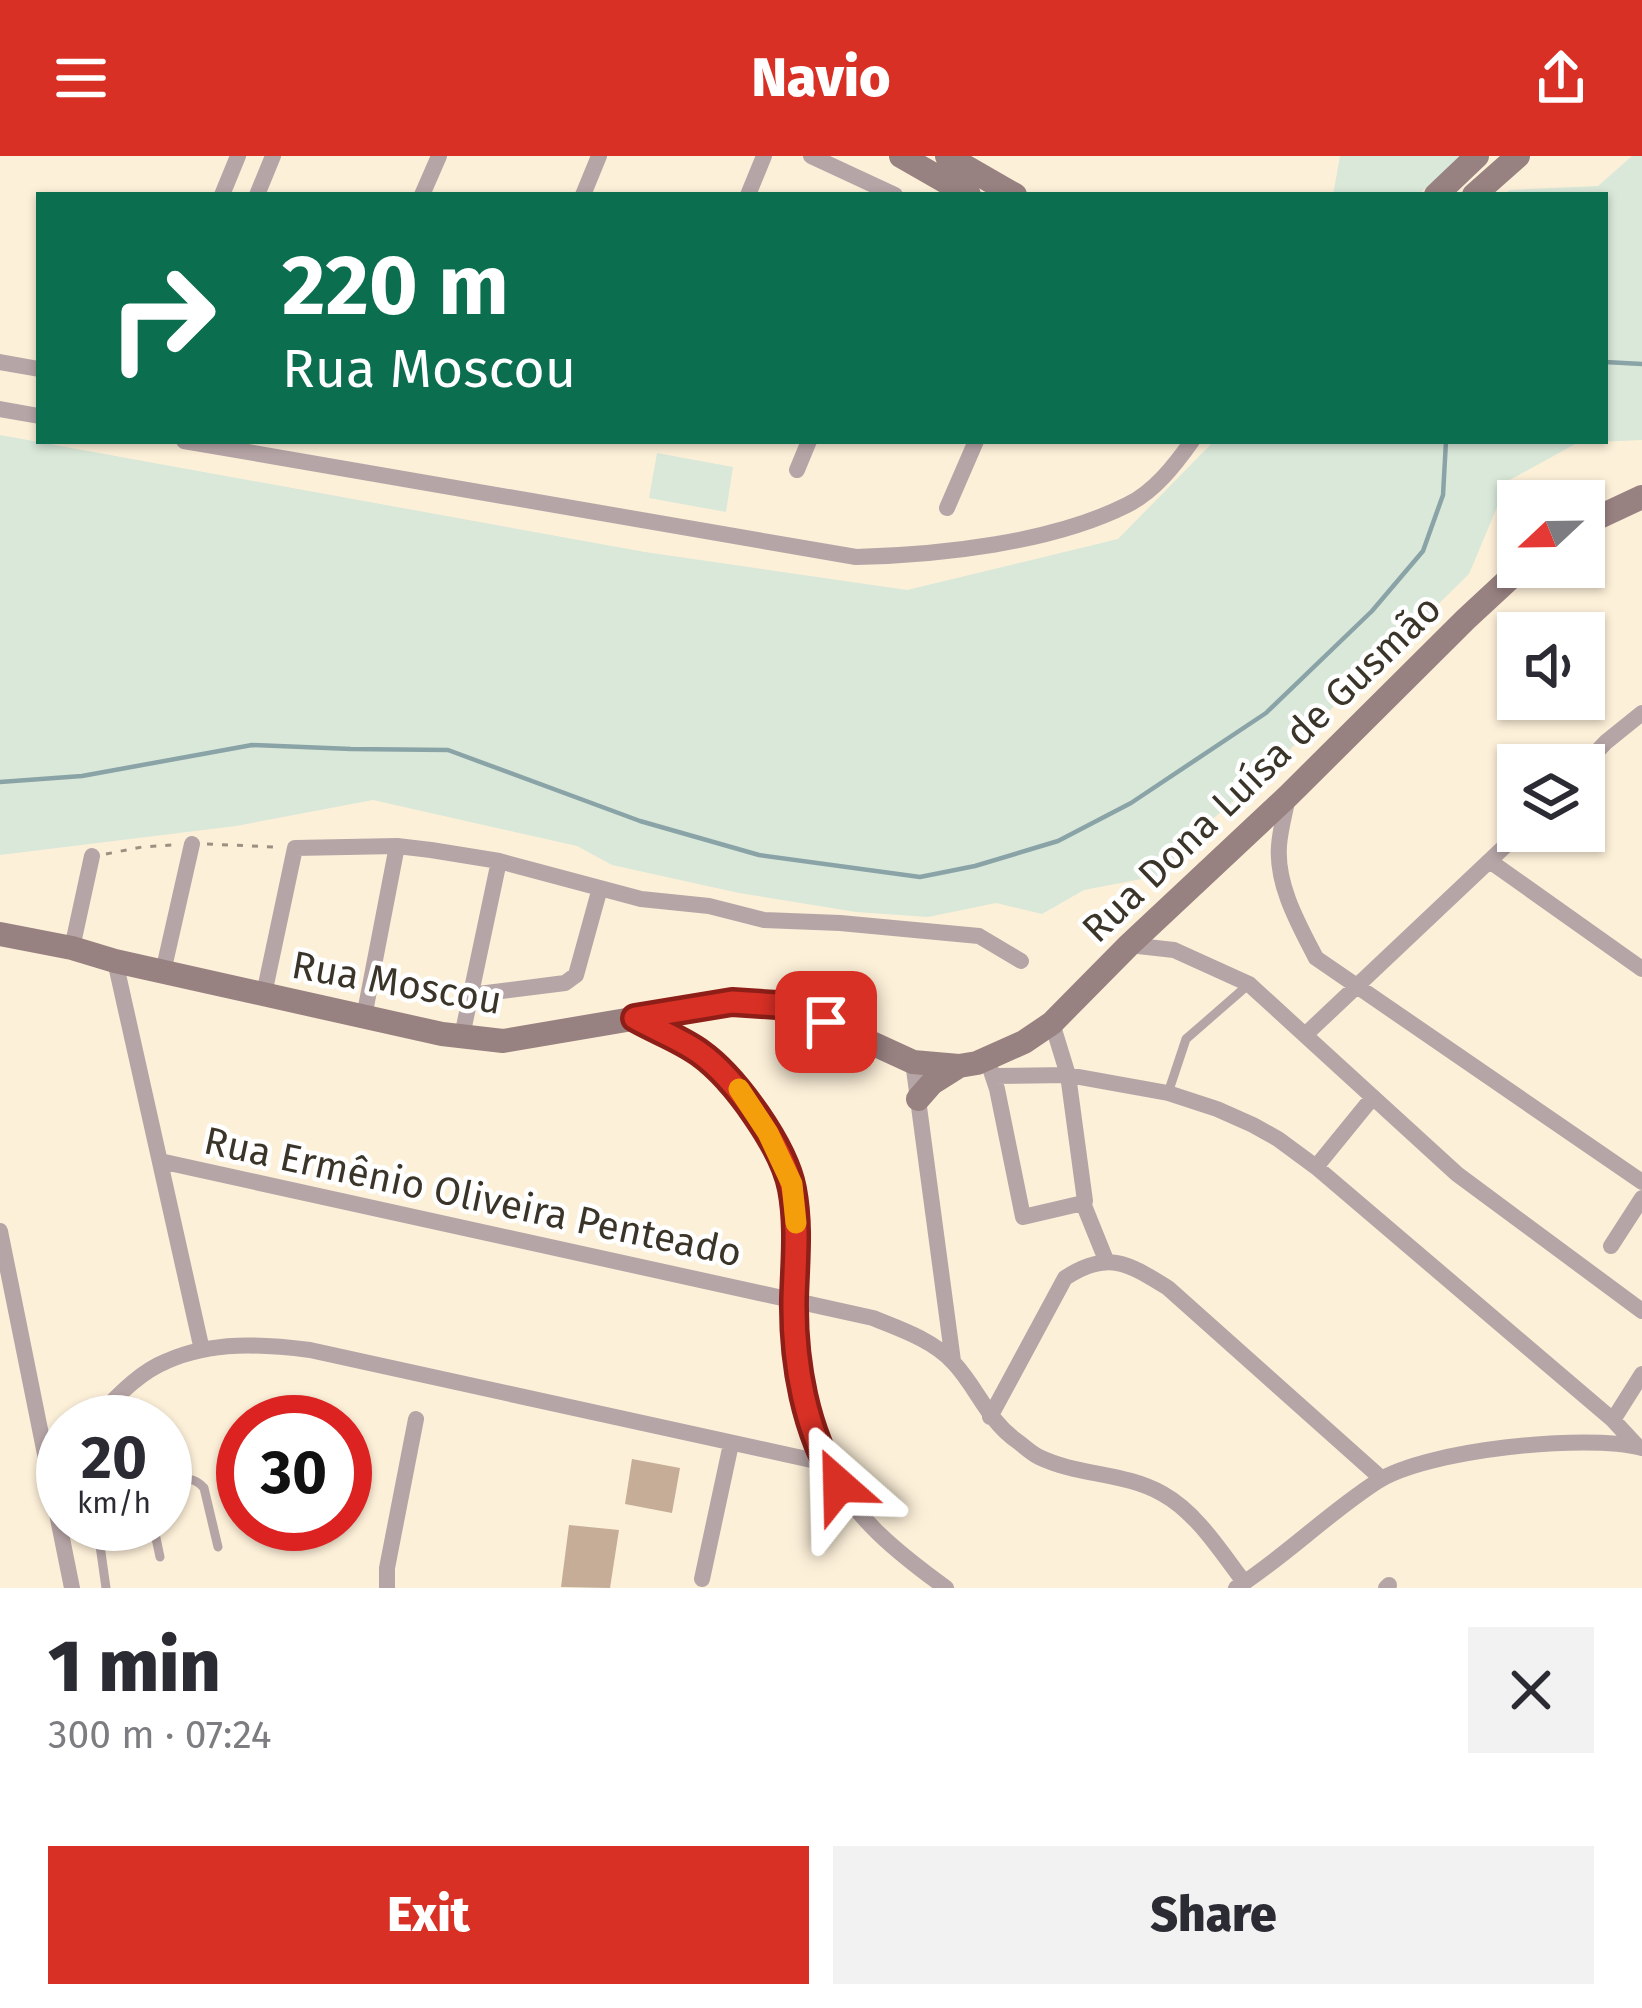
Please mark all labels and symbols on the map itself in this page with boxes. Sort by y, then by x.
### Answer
north arrow [1497,480,1605,588]
street label: Rua Dona Luísa de Gusmão [1073,585,1450,952]
street label: Rua Moscou [288,942,505,1024]
pin [775,971,877,1073]
street label: Rua Ermênio Oliveira Penteado [200,1117,746,1276]
speed limit sign: 30 [216,1395,372,1551]
position arrow [776,1422,902,1548]

